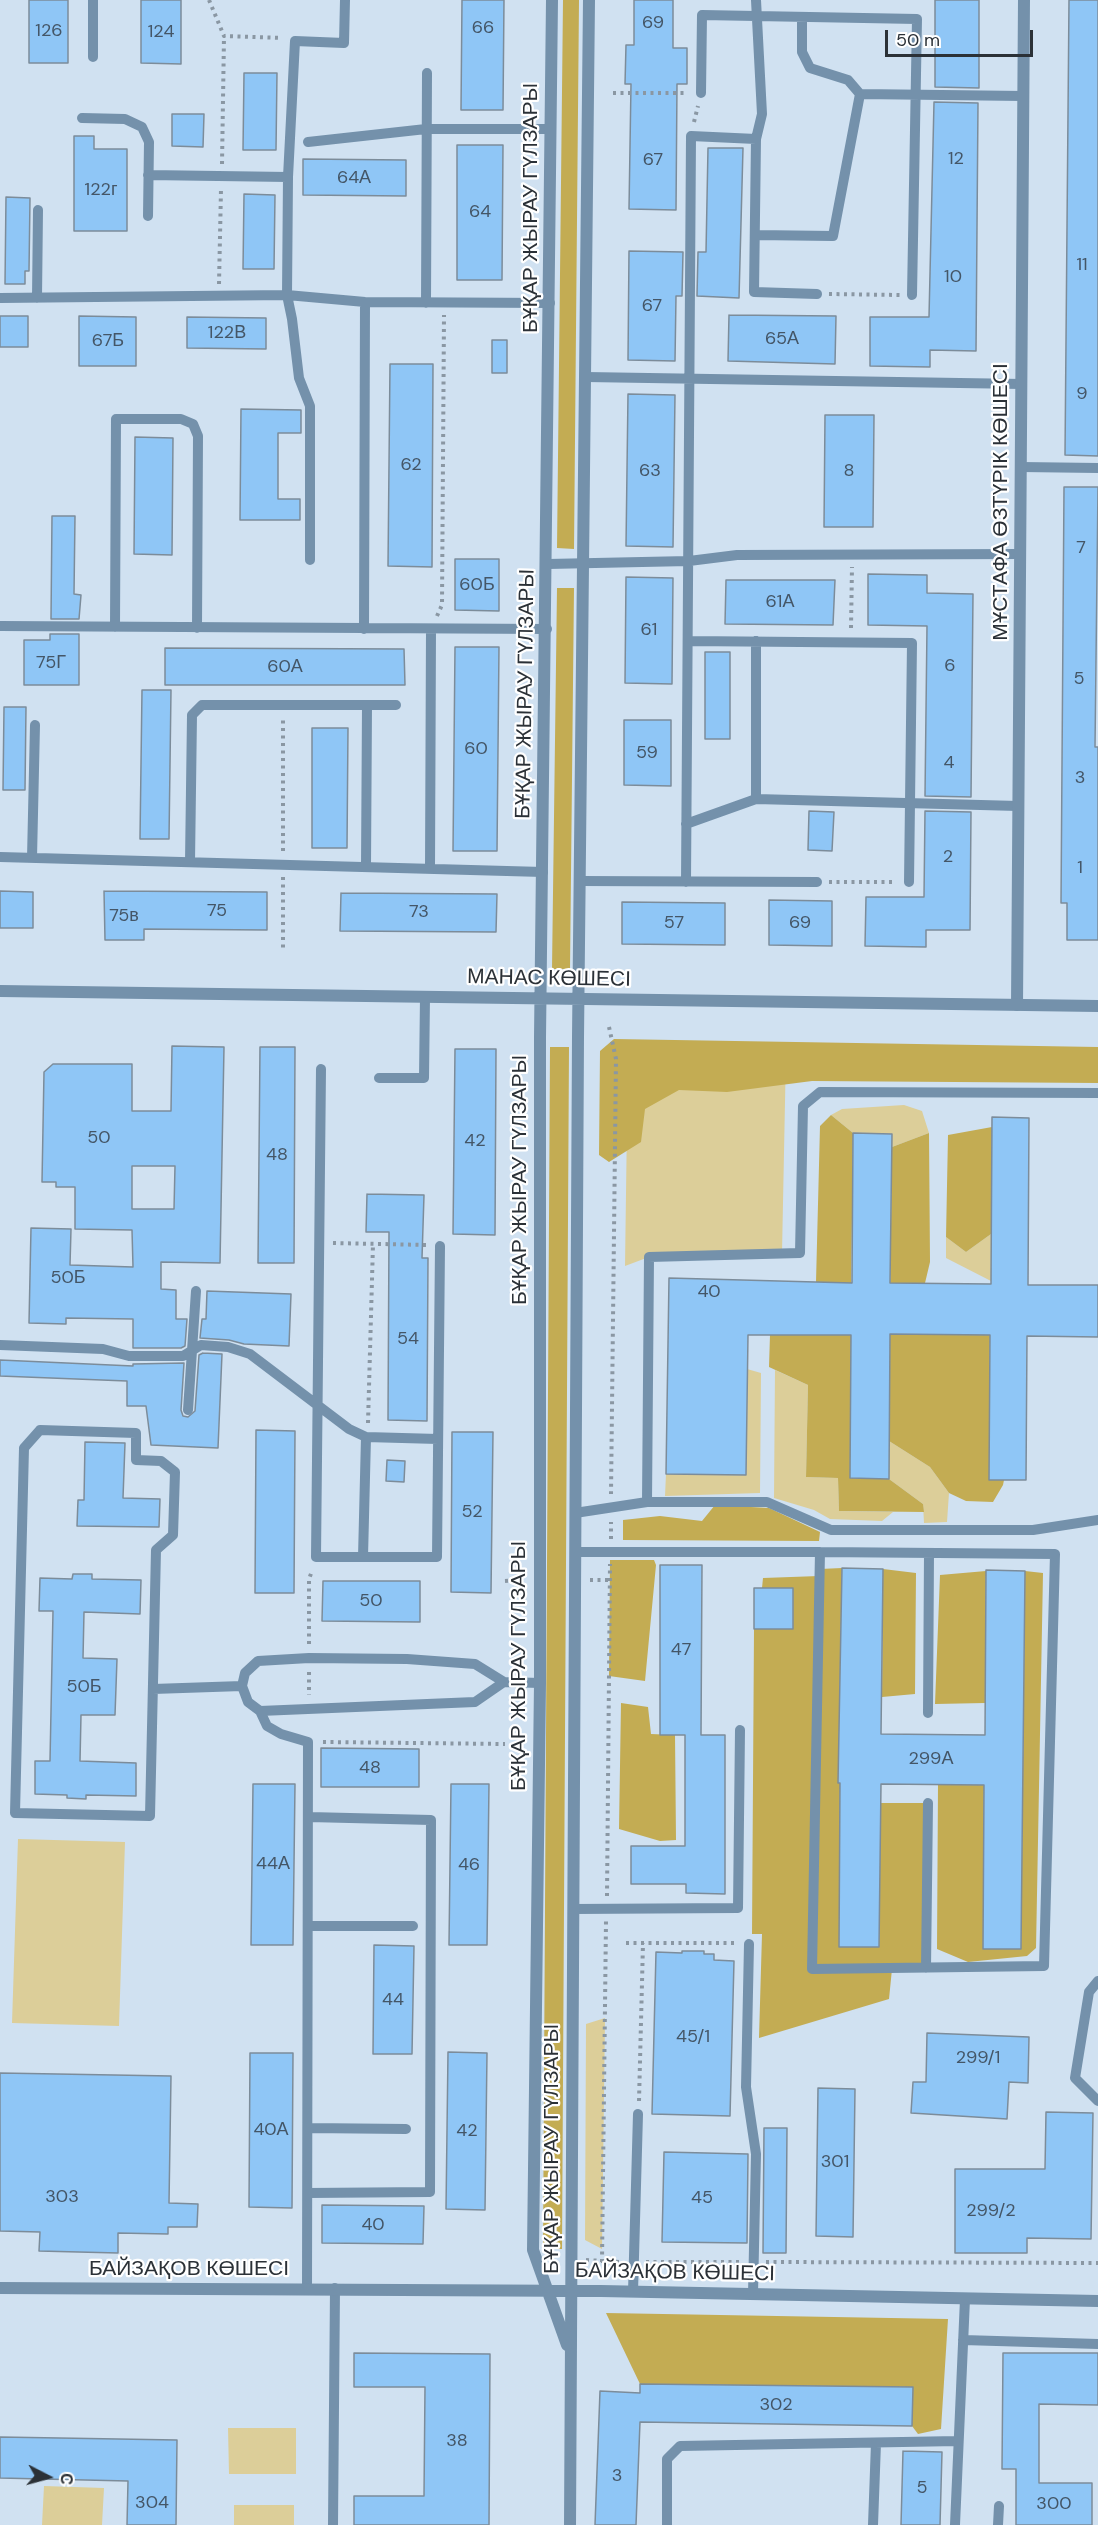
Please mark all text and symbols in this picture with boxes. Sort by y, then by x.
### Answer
house number: 69 [642,12,664,34]
house number: 66 [472,17,494,39]
scale bar [888,18,1036,56]
house number: 126 [35,20,63,42]
house number: 124 [148,21,174,43]
text: 50 m [896,28,940,52]
street label: БҰҚАР ЖЫРАУ ГҮЛЗАРЫ [518,83,544,333]
house number: 12 [948,148,964,170]
house number: 67 [643,149,663,171]
house number: 64А [337,167,371,189]
house number: 122г [85,179,117,201]
house number: 64 [469,201,491,223]
house number: 11 [1076,254,1088,276]
house number: 10 [944,266,962,288]
house number: 67 [642,295,662,317]
house number: 122В [208,322,246,344]
house number: 65А [765,328,799,350]
house number: 67Б [92,330,124,352]
street label: МҰСТАФА ӨЗТҮРІК КӨШЕСІ [988,363,1014,641]
house number: 9 [1076,383,1088,405]
house number: 62 [400,454,422,476]
house number: 63 [639,460,661,482]
house number: 8 [844,460,854,482]
house number: 7 [1076,537,1086,559]
street label: БҰҚАР ЖЫРАУ ГҮЛЗАРЫ [511,569,541,819]
house number: 60Б [459,574,495,596]
house number: 61А [766,591,794,613]
house number: 61 [641,619,657,641]
house number: 75Г [36,652,66,674]
house number: 6 [944,655,956,677]
house number: 60А [267,656,303,678]
house number: 5 [1074,668,1084,690]
house number: 60 [464,738,488,760]
house number: 59 [636,742,658,764]
house number: 4 [944,752,954,774]
house number: 3 [1075,767,1085,789]
house number: 2 [943,846,953,868]
house number: 1 [1077,857,1083,879]
house number: 75 [207,900,227,922]
house number: 73 [409,901,429,923]
house number: 75в [109,905,139,927]
house number: 57 [664,912,684,934]
house number: 69 [789,912,811,934]
street label: МАНАС КӨШЕСІ [467,965,631,993]
street label: БҰҚАР ЖЫРАУ ГҮЛЗАРЫ [507,1055,533,1305]
house number: 50 [87,1127,111,1149]
house number: 42 [464,1130,486,1152]
house number: 48 [266,1144,288,1166]
house number: 50Б [50,1267,86,1289]
house number: 40 [697,1281,721,1303]
house number: 54 [397,1328,419,1350]
house number: 52 [461,1501,483,1523]
street label: БҰҚАР ЖЫРАУ ГҮЛЗАРЫ [506,1541,532,1791]
house number: 50 [359,1590,383,1612]
house number: 47 [671,1639,691,1661]
house number: 50Б [66,1676,102,1698]
house number: 299А [909,1748,953,1770]
house number: 48 [359,1757,381,1779]
house number: 44А [256,1853,290,1875]
house number: 46 [458,1854,480,1876]
house number: 44 [382,1989,404,2011]
street label: БҰҚАР ЖЫРАУ ГҮЛЗАРЫ [539,2024,565,2274]
house number: 45/1 [676,2026,710,2048]
house number: 299/1 [956,2047,1000,2069]
house number: 40А [253,2119,289,2141]
house number: 42 [456,2120,478,2142]
house number: 301 [821,2151,849,2173]
house number: 303 [45,2186,79,2208]
house number: 45 [691,2187,713,2209]
house number: 299/2 [966,2200,1016,2222]
house number: 40 [361,2214,385,2236]
street label: БАЙЗАҚОВ КӨШЕСІ [89,2256,289,2282]
street label: БАЙЗАҚОВ КӨШЕСІ [575,2259,775,2287]
house number: 302 [759,2394,793,2416]
house number: 38 [446,2430,468,2452]
north arrow [18,2447,78,2507]
house number: 3 [612,2465,622,2487]
text: С [55,2472,77,2486]
house number: 5 [917,2477,927,2499]
house number: 304 [135,2492,169,2514]
house number: 300 [1036,2493,1072,2515]

